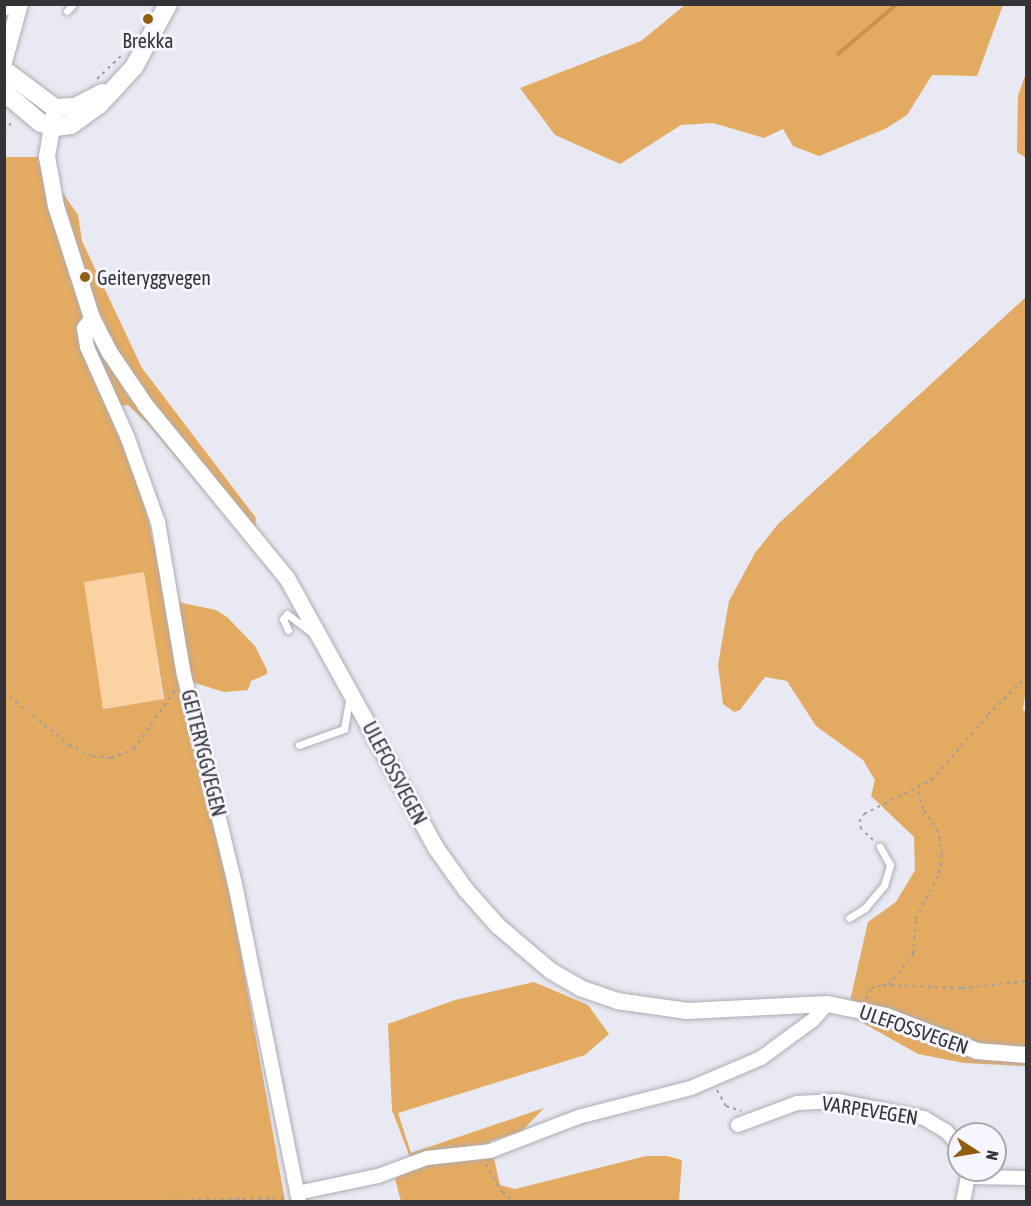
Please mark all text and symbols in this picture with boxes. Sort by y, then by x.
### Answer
marker: Brekka [141,12,155,26]
place label: Brekka [122,28,174,52]
place label: Geiteryggvegen [97,265,211,289]
marker: Geiteryggvegen [78,270,92,284]
street label: GEITERYGGVEGEN [177,687,231,819]
street label: ULEFOSSVEGEN [358,717,432,829]
street label: ULEFOSSVEGEN [856,999,972,1059]
street label: VARPEVEGEN [820,1091,920,1129]
north arrow [947,1122,1007,1182]
text: N [983,1149,1002,1162]

